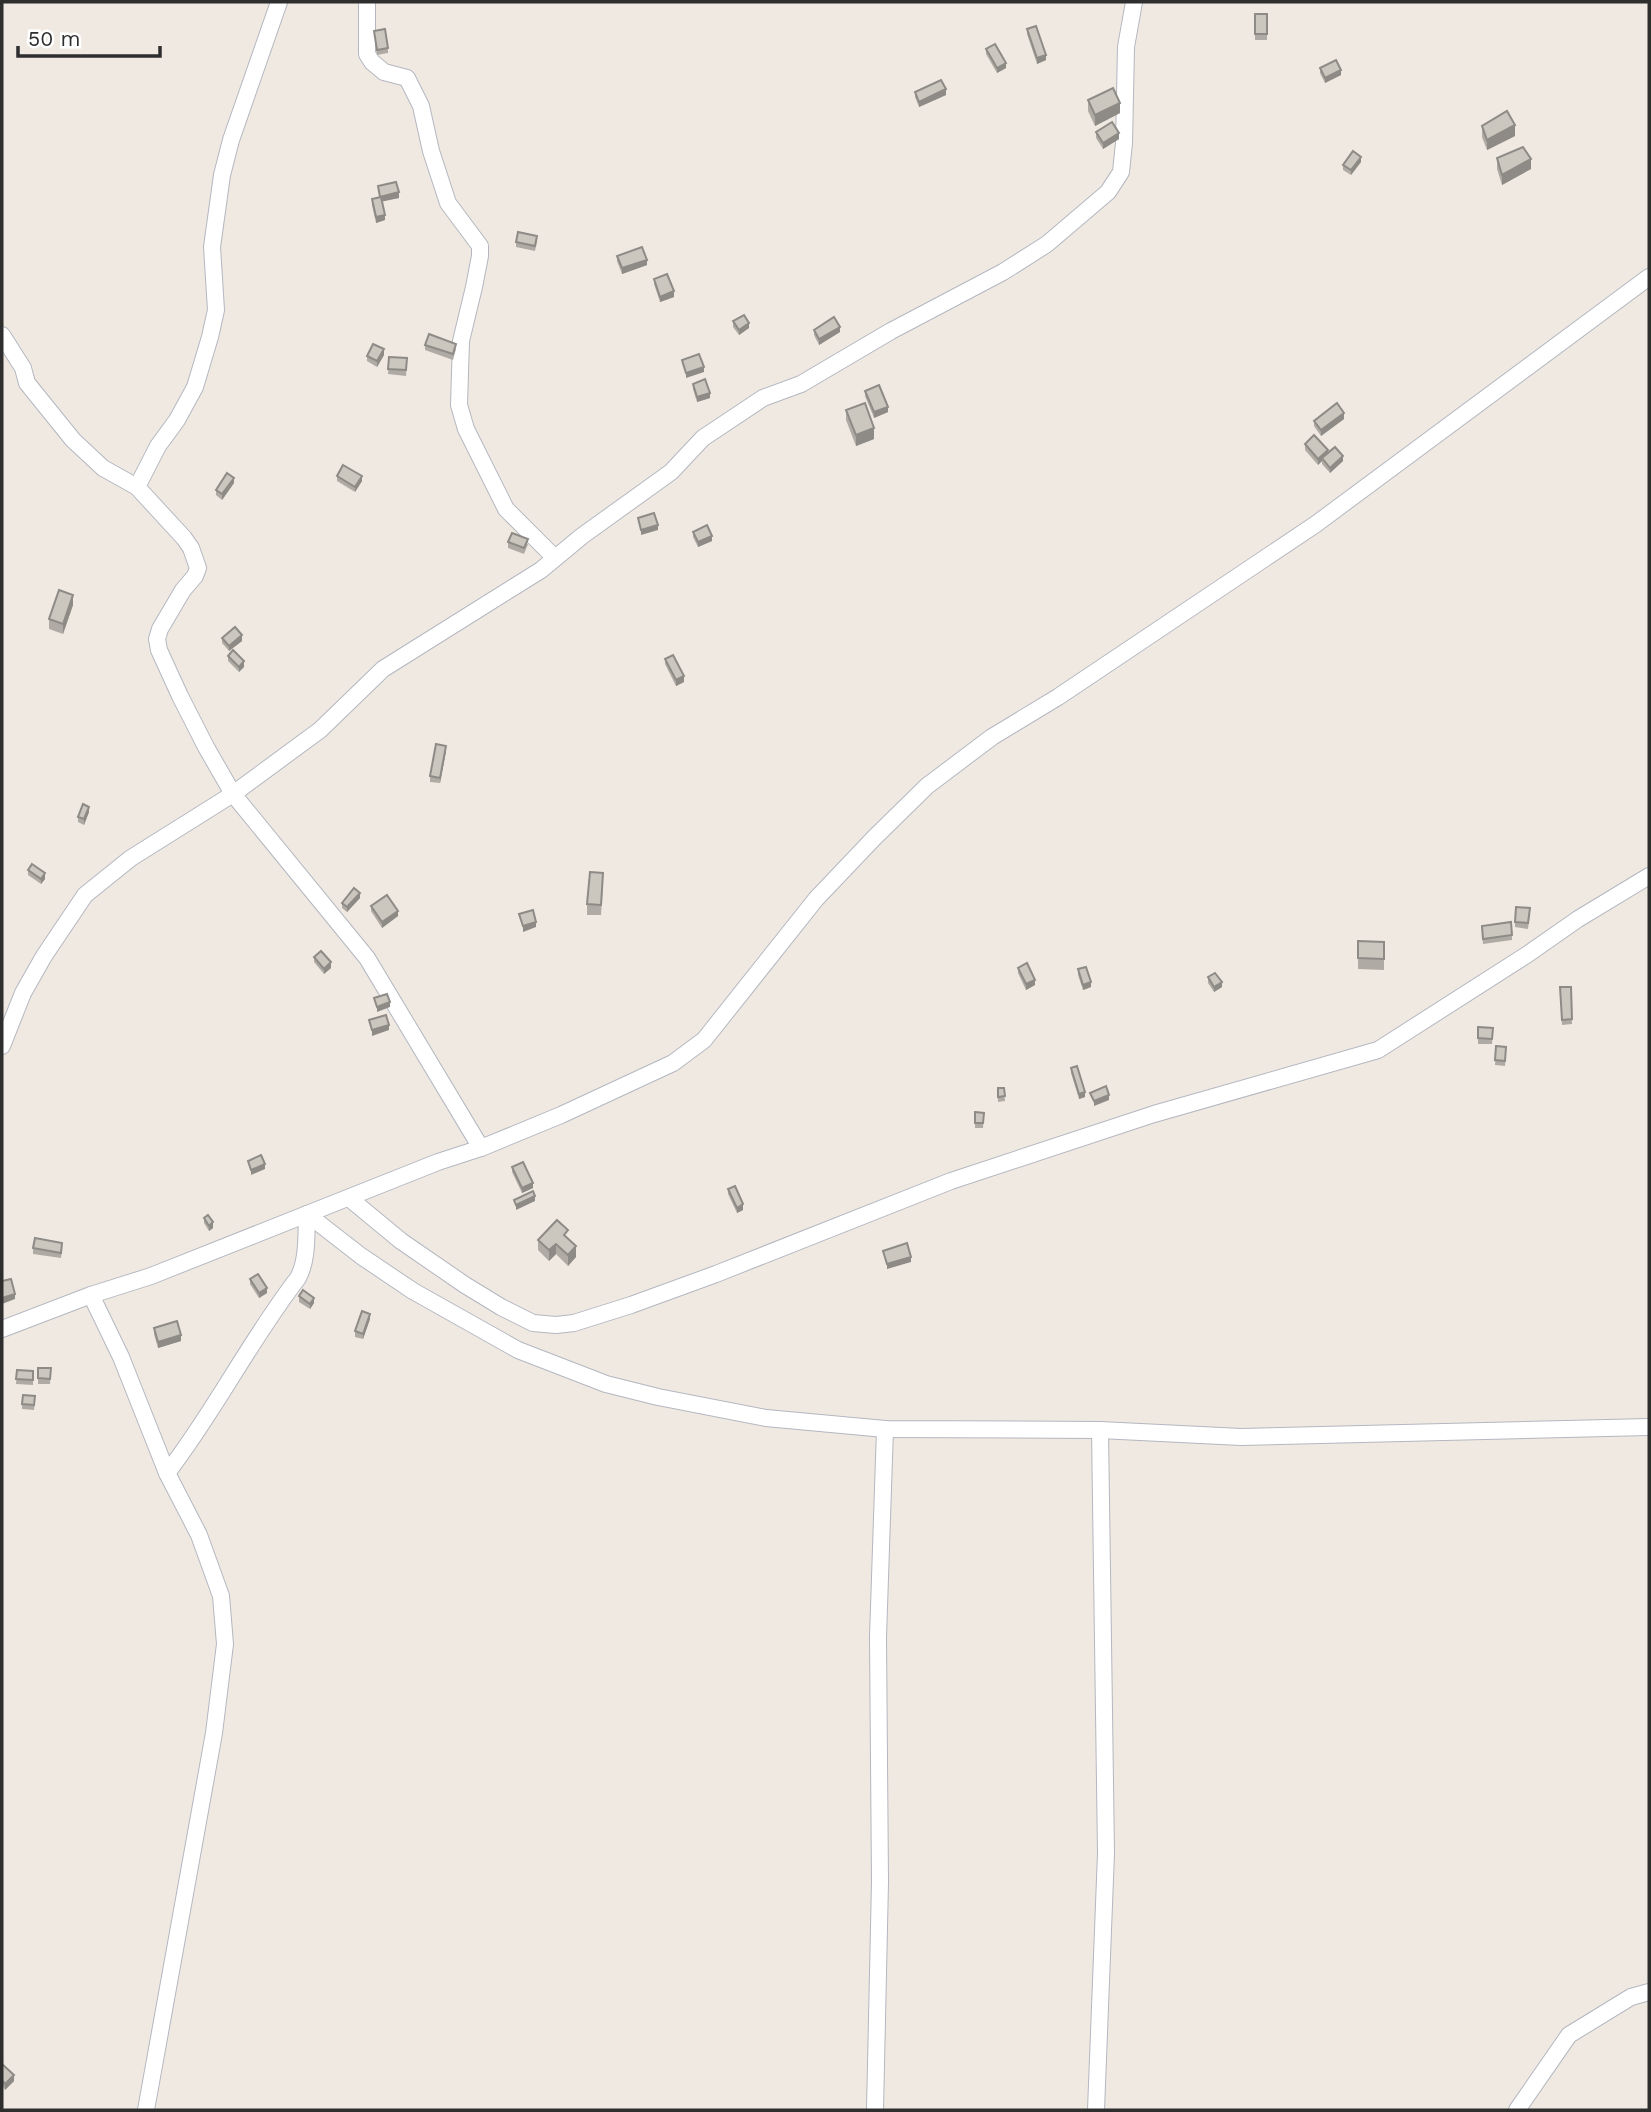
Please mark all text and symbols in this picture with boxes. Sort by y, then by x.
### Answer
scale bar [18,14,159,58]
text: 50 m [28,26,80,51]

